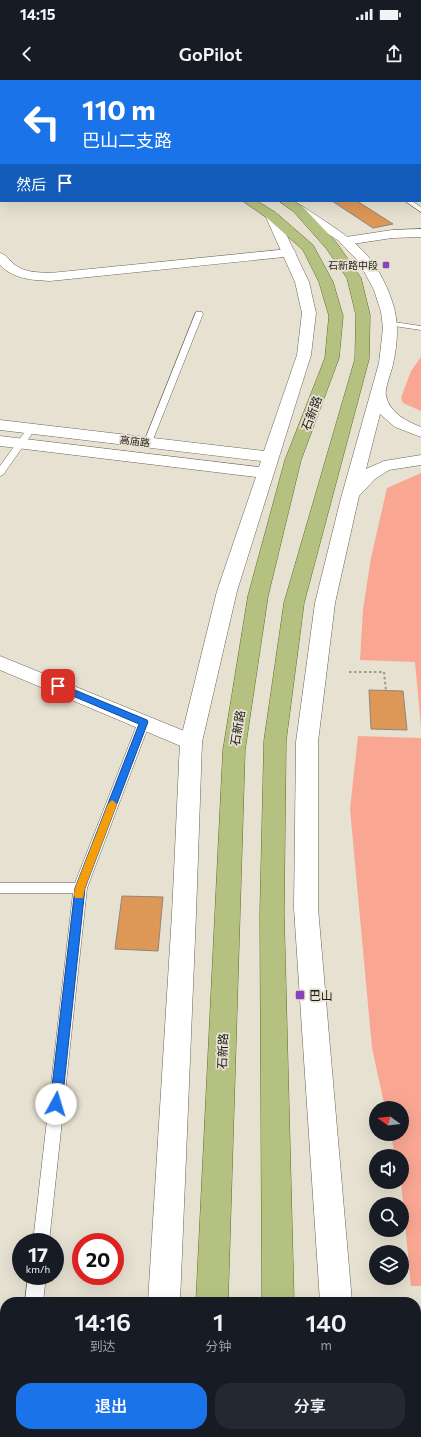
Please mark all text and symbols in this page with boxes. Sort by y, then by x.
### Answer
text: 14:15 [20,5,56,23]
icon: back [16,43,38,65]
text: GoPilot [179,43,242,65]
icon: share [383,43,405,65]
text: 110 m [82,92,156,126]
icon: left [16,96,68,148]
text: 巴山二支路 [82,129,172,151]
icon: arrive [54,172,76,194]
text: 然后 [16,175,46,193]
place label: 石新路中段 [328,259,378,271]
marker: 石新路中段 [381,260,391,270]
street label: 石新路 [298,394,324,432]
street label: 高庙路 [119,433,151,449]
pin [41,669,75,703]
icon: arrive [47,675,69,697]
street label: 石新路 [227,709,247,747]
place label: 巴山 [309,988,333,1002]
marker: 巴山 [294,989,306,1001]
street label: 石新路 [214,1033,230,1069]
position arrow [35,1083,77,1125]
north arrow [369,1101,409,1141]
map controls [369,1101,409,1285]
button: sound [369,1149,409,1189]
button: search [369,1197,409,1237]
speed limit sign: 20 [72,1233,124,1285]
text: 17 [28,1242,48,1266]
button: layers [369,1245,409,1285]
text: km/h [26,1263,50,1275]
text: 14:16 [74,1307,131,1336]
text: 1 [213,1307,224,1336]
text: 140 [306,1308,347,1337]
text: m [320,1337,332,1353]
text: 到达 [90,1338,116,1354]
text: 分钟 [205,1338,231,1354]
button: 退出 [16,1383,207,1429]
button: 分享 [215,1383,405,1429]

